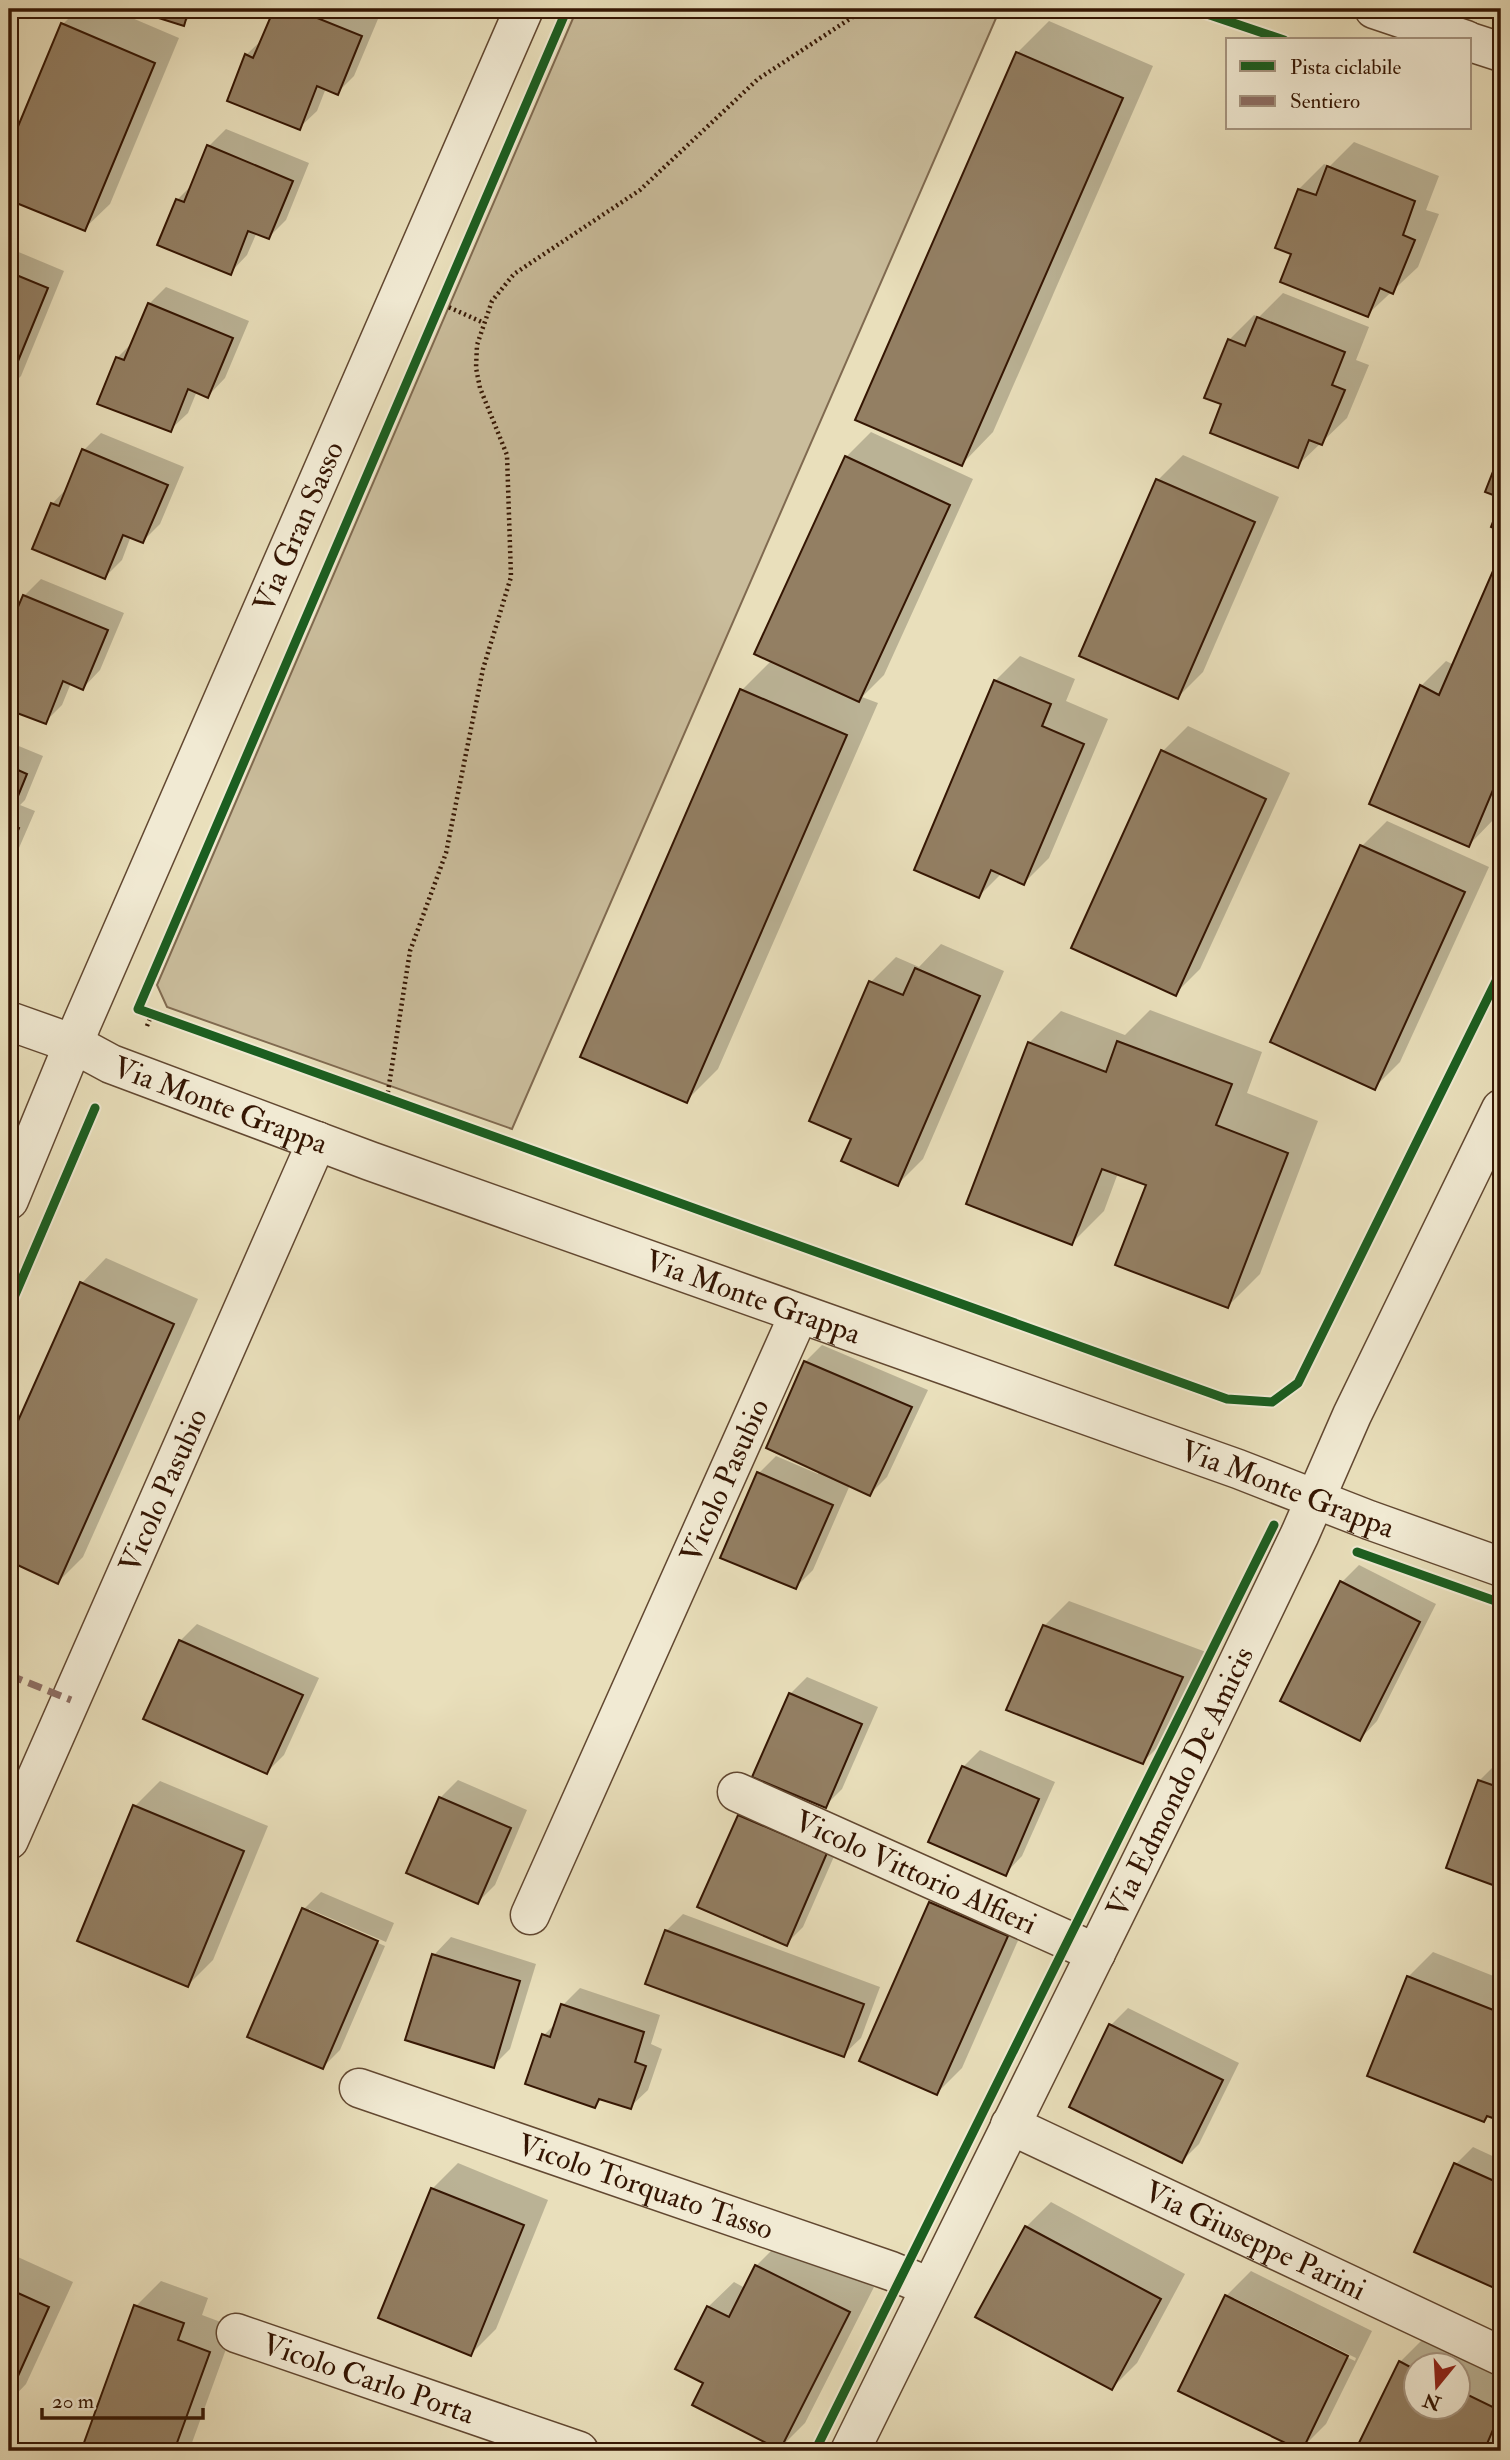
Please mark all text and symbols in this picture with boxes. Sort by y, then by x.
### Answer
legend [1226,38,1472,130]
text: Pista ciclabile [1290,54,1401,81]
text: Sentiero [1290,88,1360,115]
street label: Via Gran Sasso [245,436,352,618]
street label: Via Monte Grappa [108,1048,333,1162]
street label: Via Monte Grappa [640,1242,866,1352]
street label: Vicolo Pasubio [672,1393,777,1568]
street label: Vicolo Pasubio [111,1403,215,1578]
street label: Via Monte Grappa [1176,1432,1400,1546]
street label: Via Edmondo De Amicis [1098,1641,1262,1923]
street label: Vicolo Vittorio Alfieri [789,1802,1043,1943]
street label: Vicolo Torquato Tasso [513,2125,778,2248]
street label: Via Giuseppe Parini [1139,2172,1372,2308]
street label: Vicolo Carlo Porta [258,2325,480,2432]
north arrow [1402,2352,1472,2422]
scale bar [42,2376,203,2420]
text: N [1419,2387,1445,2416]
text: 20 m [52,2388,94,2415]

